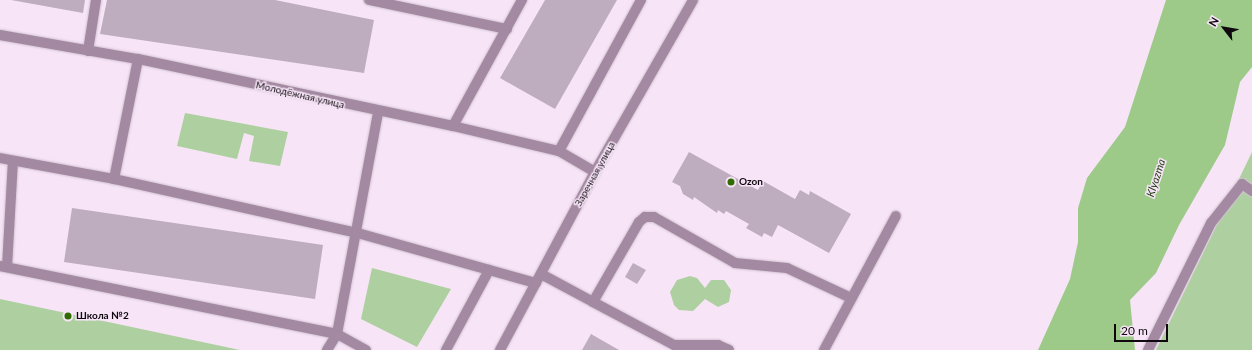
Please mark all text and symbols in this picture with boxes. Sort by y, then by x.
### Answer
north arrow [1204,8,1244,48]
text: N [1206,15,1221,29]
street label: Молодёжная улица [255,79,345,111]
street label: Заречная улица [572,140,618,208]
water label: Klyazma [1144,157,1168,199]
place label: Ozon [739,176,763,188]
marker: Ozon [726,177,736,187]
place label: Школа №2 [76,310,129,322]
marker: Школа №2 [63,311,73,321]
scale bar [1116,316,1170,342]
text: 20 m [1121,323,1148,338]

